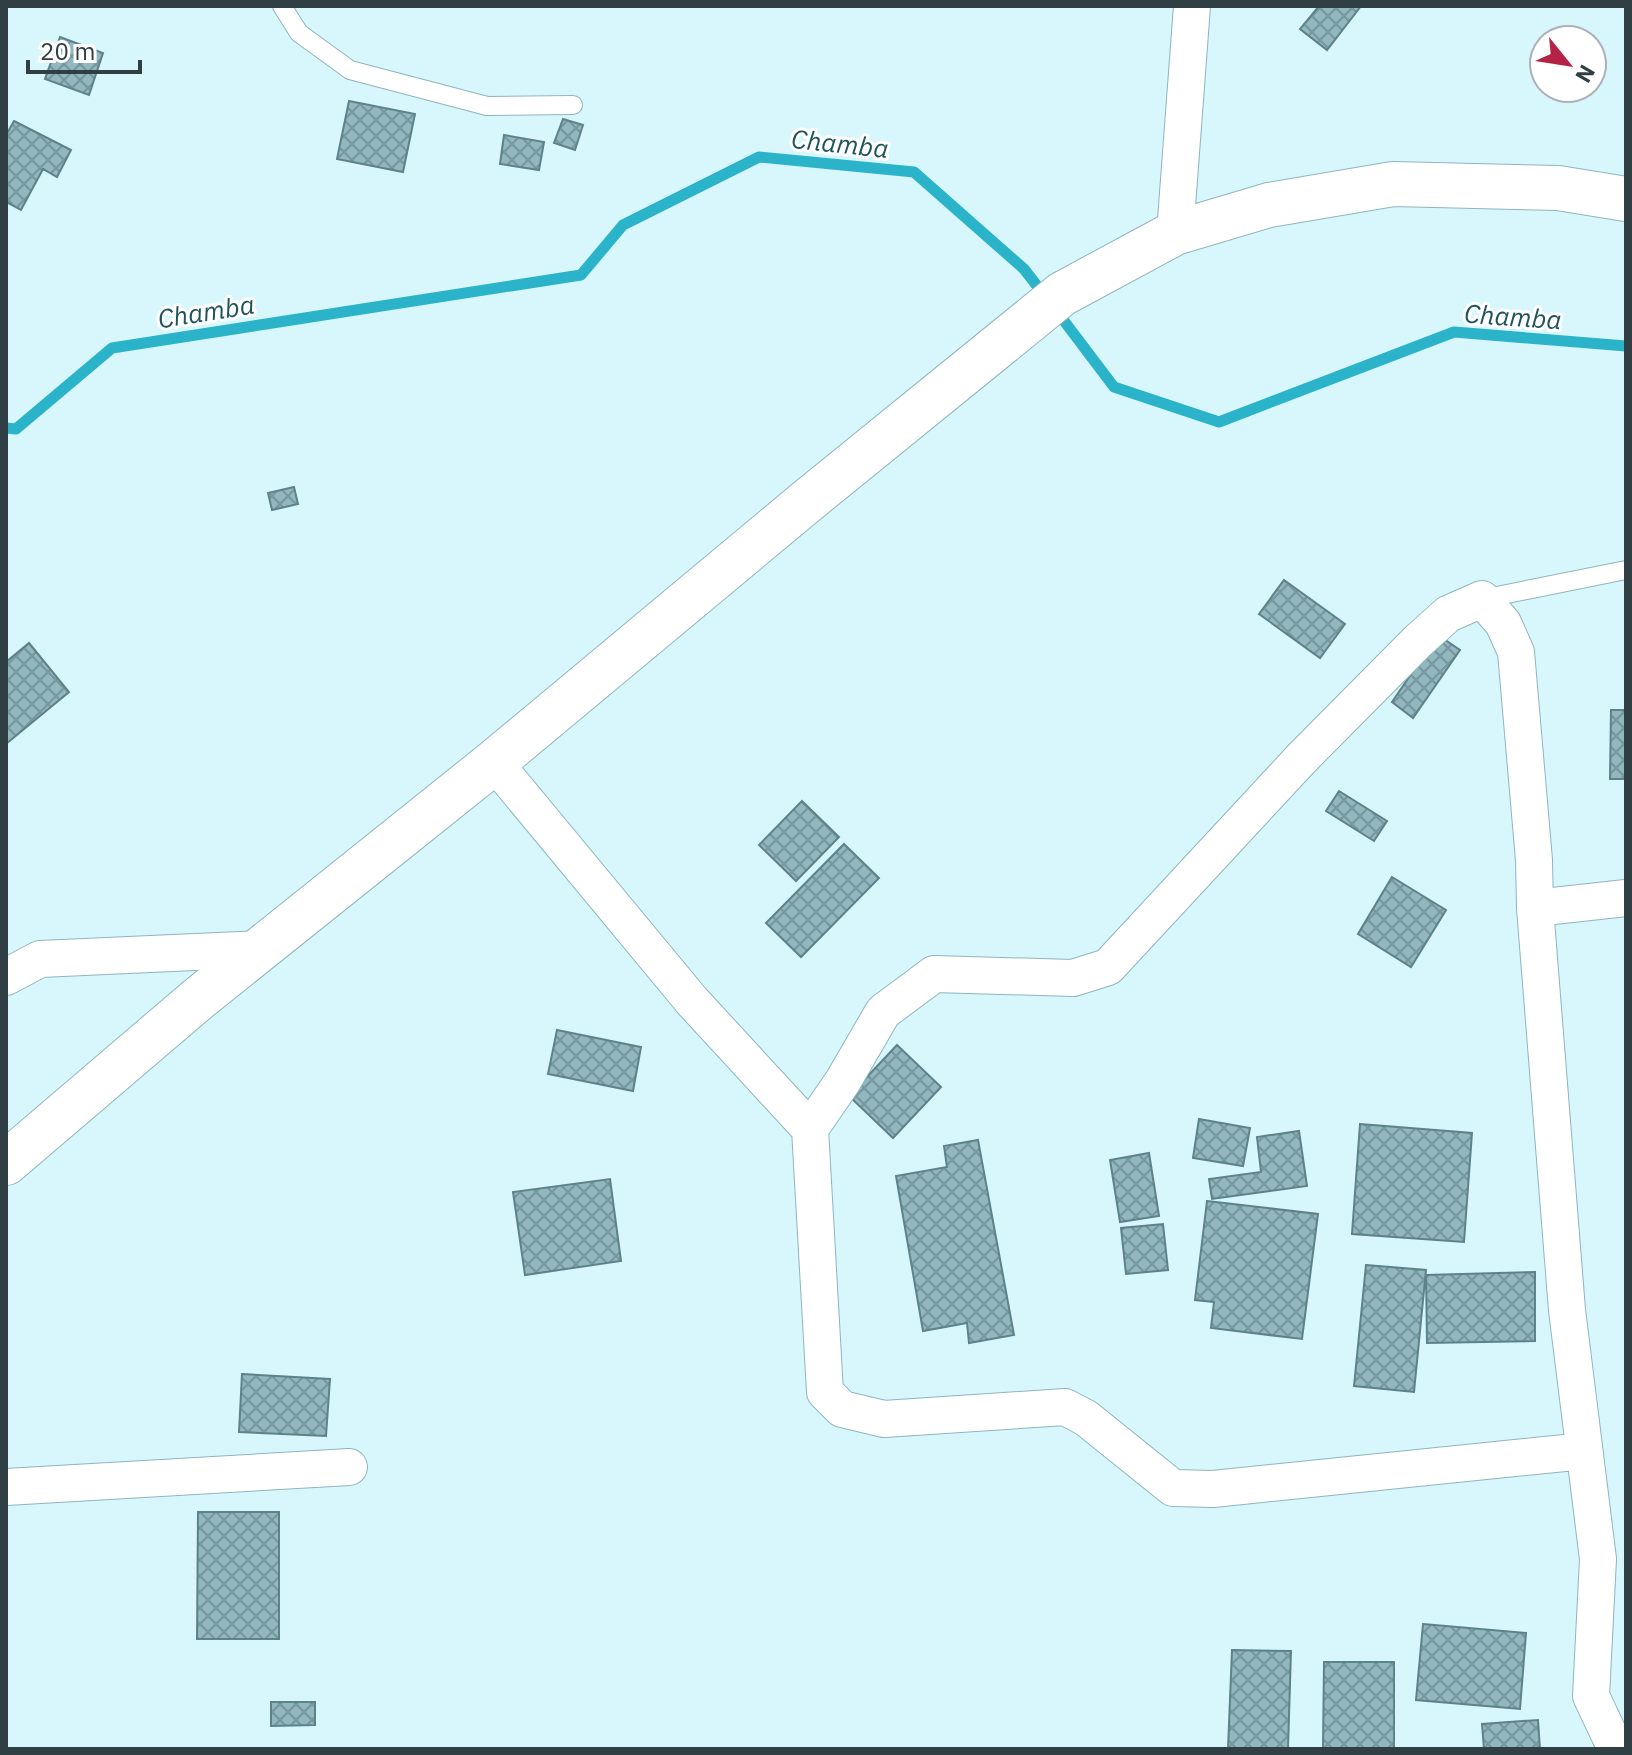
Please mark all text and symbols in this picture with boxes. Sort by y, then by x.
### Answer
scale bar [28,24,140,74]
north arrow [1528,24,1608,104]
text: 20 m [40,35,95,67]
text: N [1569,60,1602,88]
water label: Chamba [790,121,890,165]
water label: Chamba [155,287,257,335]
water label: Chamba [1463,296,1563,336]

